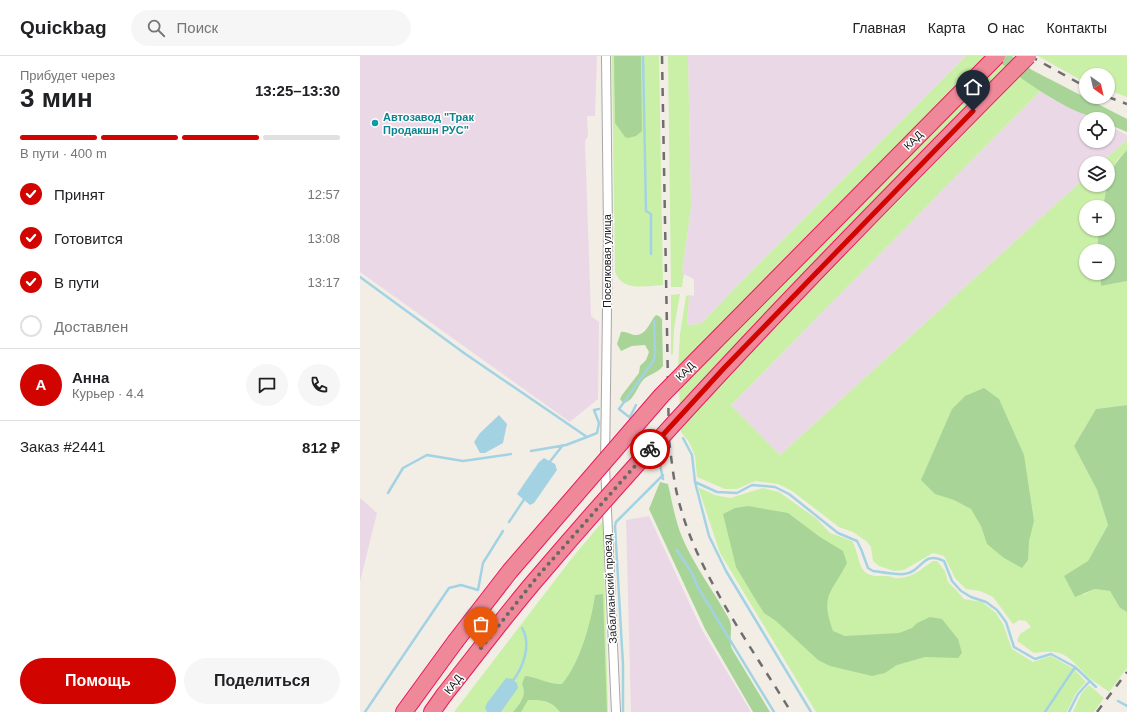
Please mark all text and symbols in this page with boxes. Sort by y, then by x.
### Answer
search box [131,10,411,46]
text: Quickbag [20,17,107,38]
icon: search [145,17,167,39]
text: Поиск [177,19,218,36]
text: Главная [852,20,906,36]
text: Карта [928,20,965,36]
text: О нас [987,20,1025,36]
text: Контакты [1047,20,1107,36]
text: Прибудет через [20,68,115,83]
north arrow [1079,68,1115,104]
map controls [1079,68,1115,280]
pin [956,70,990,111]
icon: home [962,76,984,98]
text: 13:25–13:30 [255,82,340,99]
text: 3 мин [20,83,93,113]
place label: Автозавод "Трак Продакшн РУС" [383,111,474,136]
button: locate [1079,112,1115,148]
marker: Автозавод "Трак Продакшн РУС" [370,118,380,128]
street label: КАД [901,128,925,152]
text: В пути · 400 m [20,146,107,161]
button: layers [1079,156,1115,192]
icon: check [20,183,42,205]
text: Принят [54,186,105,203]
text: 12:57 [307,187,340,202]
button: + [1079,200,1115,236]
street label: Поселковая улица [601,213,613,308]
icon: check [20,227,42,249]
text: Готовится [54,230,123,247]
text: 13:08 [307,231,340,246]
button: − [1079,244,1115,280]
icon: check [20,271,42,293]
text: В пути [54,274,99,291]
text: 13:17 [307,275,340,290]
text: Доставлен [54,318,128,335]
street label: КАД [673,359,697,383]
button: chat [246,364,288,406]
button: phone [298,364,340,406]
text: Анна [72,369,109,386]
text: А [36,376,46,393]
text: Курьер · 4.4 [72,386,144,401]
courier [630,429,670,469]
text: Заказ #2441 [20,438,105,455]
icon: bike [639,438,661,460]
text: 812 ₽ [302,439,340,456]
street label: Забалканский проезд [601,533,619,644]
pin [464,607,498,648]
icon: bag [470,613,492,635]
button: Помощь [20,658,176,704]
button: Поделиться [184,658,340,704]
street label: КАД [442,671,465,696]

